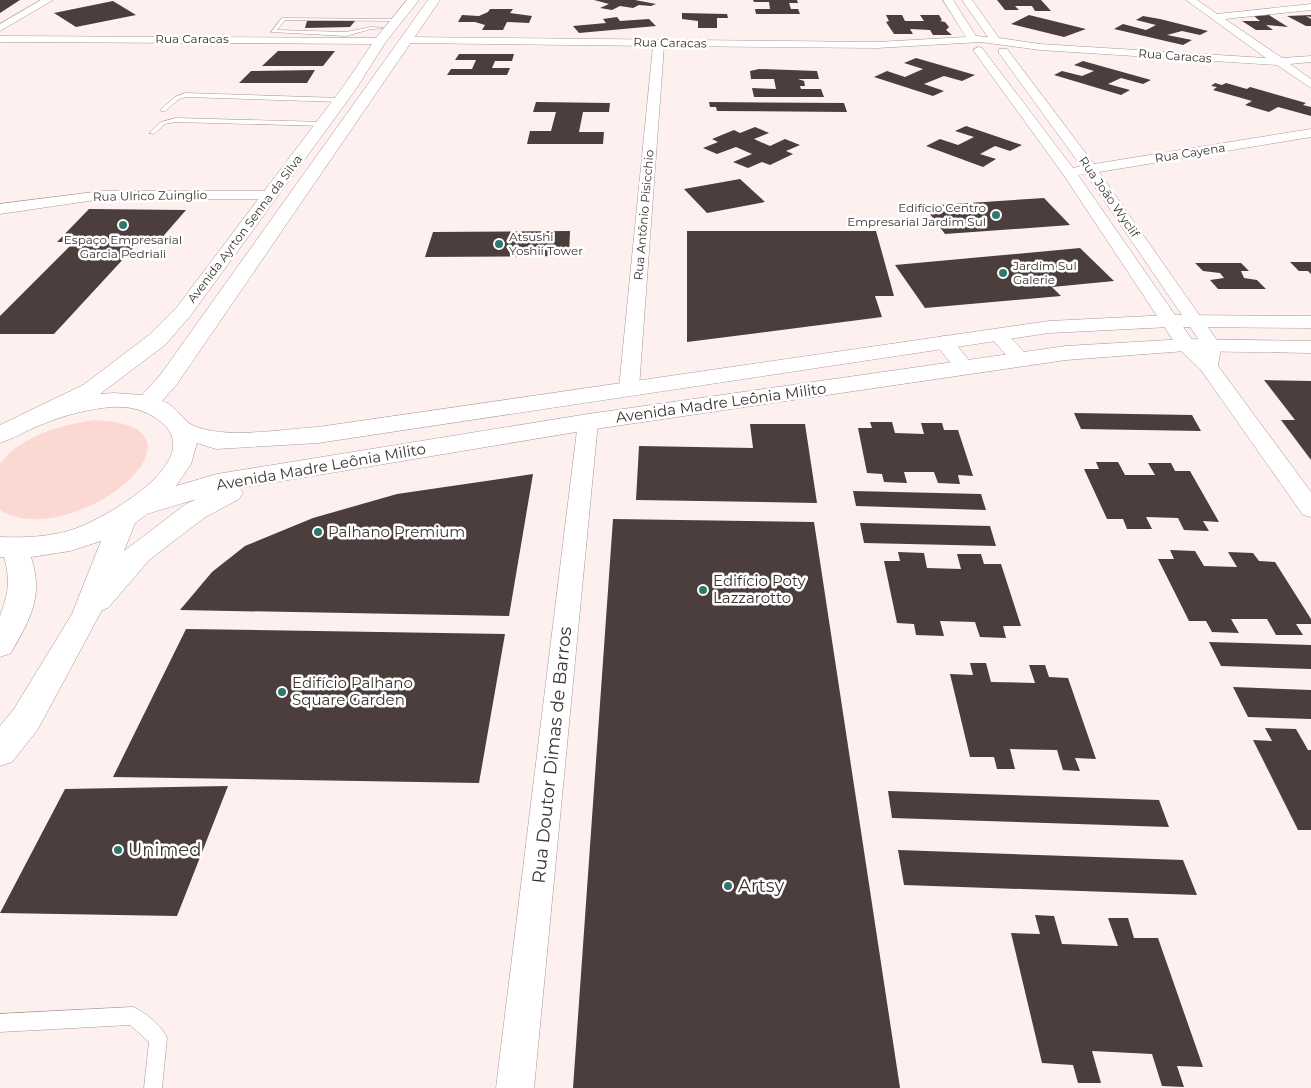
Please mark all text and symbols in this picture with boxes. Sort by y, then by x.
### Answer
street label: Rua Caracas [155,31,229,46]
street label: Rua Caracas [633,34,707,51]
street label: Rua Caracas [1138,45,1212,66]
street label: Rua Cayena [1154,140,1226,165]
street label: Rua Antônio Pisicchio [630,149,657,281]
street label: Avenida Ayrton Senna da Silva [184,152,305,306]
street label: Rua João Wyclif [1076,153,1143,241]
street label: Rua Ulrico Zuinglio [93,187,207,204]
place label: Edifício Centro Empresarial Jardim Sul [847,200,986,229]
marker: Edifício Centro Empresarial Jardim Sul [990,209,1002,221]
marker: Espaço Empresarial Garcia Pedriali [117,219,129,231]
place label: Atsushi Yoshii Tower [509,229,583,258]
place label: Espaço Empresarial Garcia Pedriali [64,232,182,261]
marker: Atsushi Yoshii Tower [493,238,505,250]
place label: Jardim Sul Galerie [1012,258,1077,287]
marker: Jardim Sul Galerie [997,267,1009,279]
street label: Avenida Madre Leônia Milito [615,378,827,427]
street label: Avenida Madre Leônia Milito [215,439,427,494]
place label: Palhano Premium [328,522,465,541]
marker: Palhano Premium [312,526,324,538]
place label: Edifício Poty Lazzarotto [713,571,806,607]
marker: Edifício Poty Lazzarotto [697,584,709,596]
street label: Rua Doutor Dimas de Barros [528,625,576,884]
place label: Edifício Palhano Square Garden [292,673,413,709]
marker: Edifício Palhano Square Garden [276,686,288,698]
place label: Unimed [128,839,201,861]
marker: Unimed [112,844,124,856]
place label: Artsy [738,875,784,897]
marker: Artsy [722,880,734,892]

